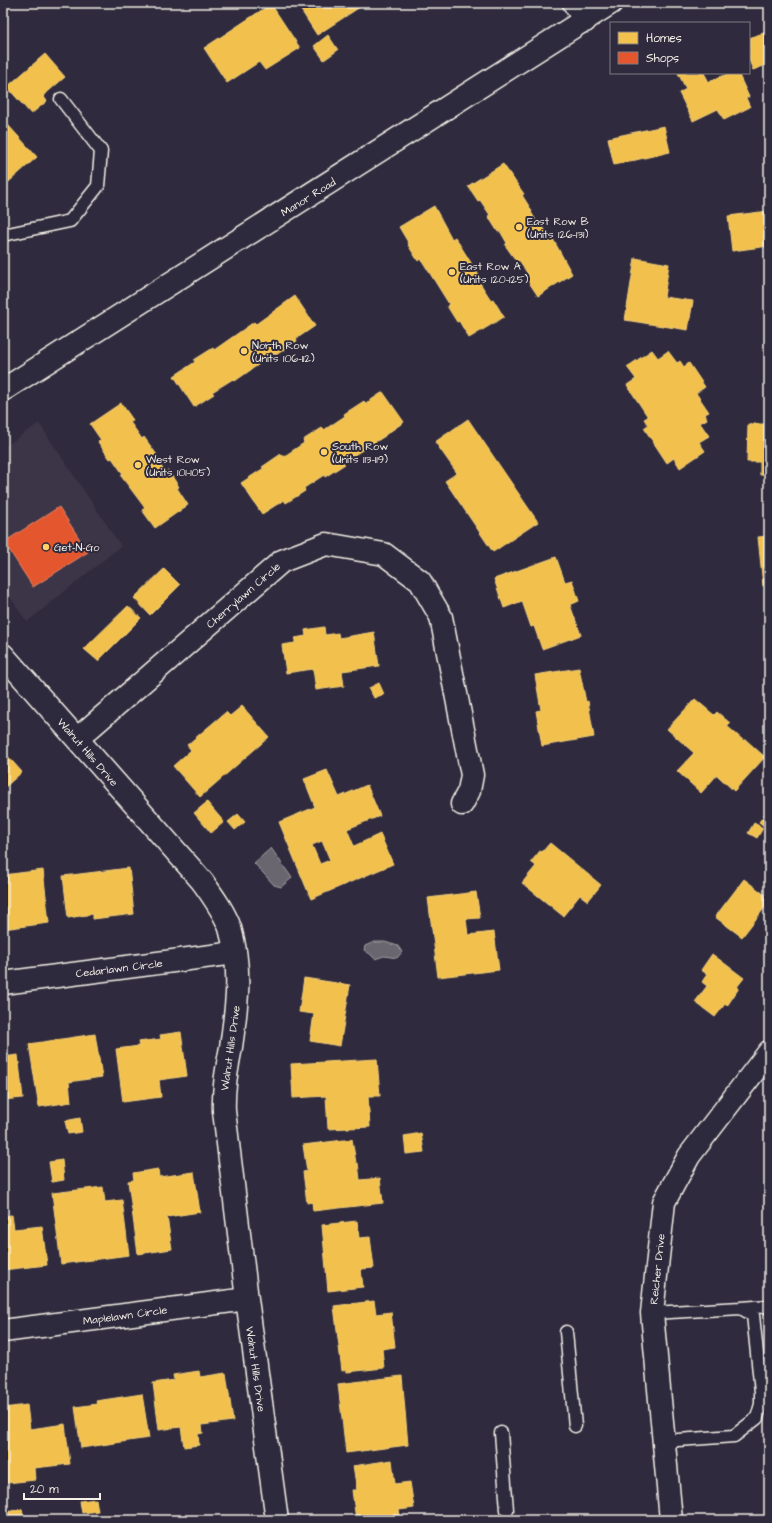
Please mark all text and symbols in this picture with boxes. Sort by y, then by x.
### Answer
legend [610,22,750,74]
text: Homes [646,30,682,47]
text: Shops [646,50,679,67]
street label: Manor Road [278,174,339,220]
place label: East Row B (Units 126-131) [527,214,589,242]
marker: East Row B (Units 126-131) [514,222,524,232]
place label: East Row A (Units 120-125) [460,259,529,287]
marker: East Row A (Units 120-125) [447,267,457,277]
place label: North Row (Units 106-112) [252,338,315,366]
marker: North Row (Units 106-112) [239,346,249,356]
place label: South Row (Units 113-119) [332,439,388,467]
marker: South Row (Units 113-119) [319,447,329,457]
place label: West Row (Units 101-105) [146,452,210,480]
marker: West Row (Units 101-105) [133,460,143,470]
place label: Get-N-Go [54,540,100,555]
marker: Get-N-Go [41,542,51,552]
street label: Cherrylawn Circle [203,559,284,633]
street label: Walnut Hills Drive [54,715,121,790]
street label: Cedarlawn Circle [75,956,163,981]
street label: Walnut Hills Drive [217,1004,244,1092]
street label: Reicher Drive [646,1233,669,1305]
street label: Maplelawn Circle [82,1302,168,1329]
street label: Walnut Hills Drive [242,1326,269,1413]
scale bar [24,1475,100,1501]
text: 20 m [30,1481,59,1498]

